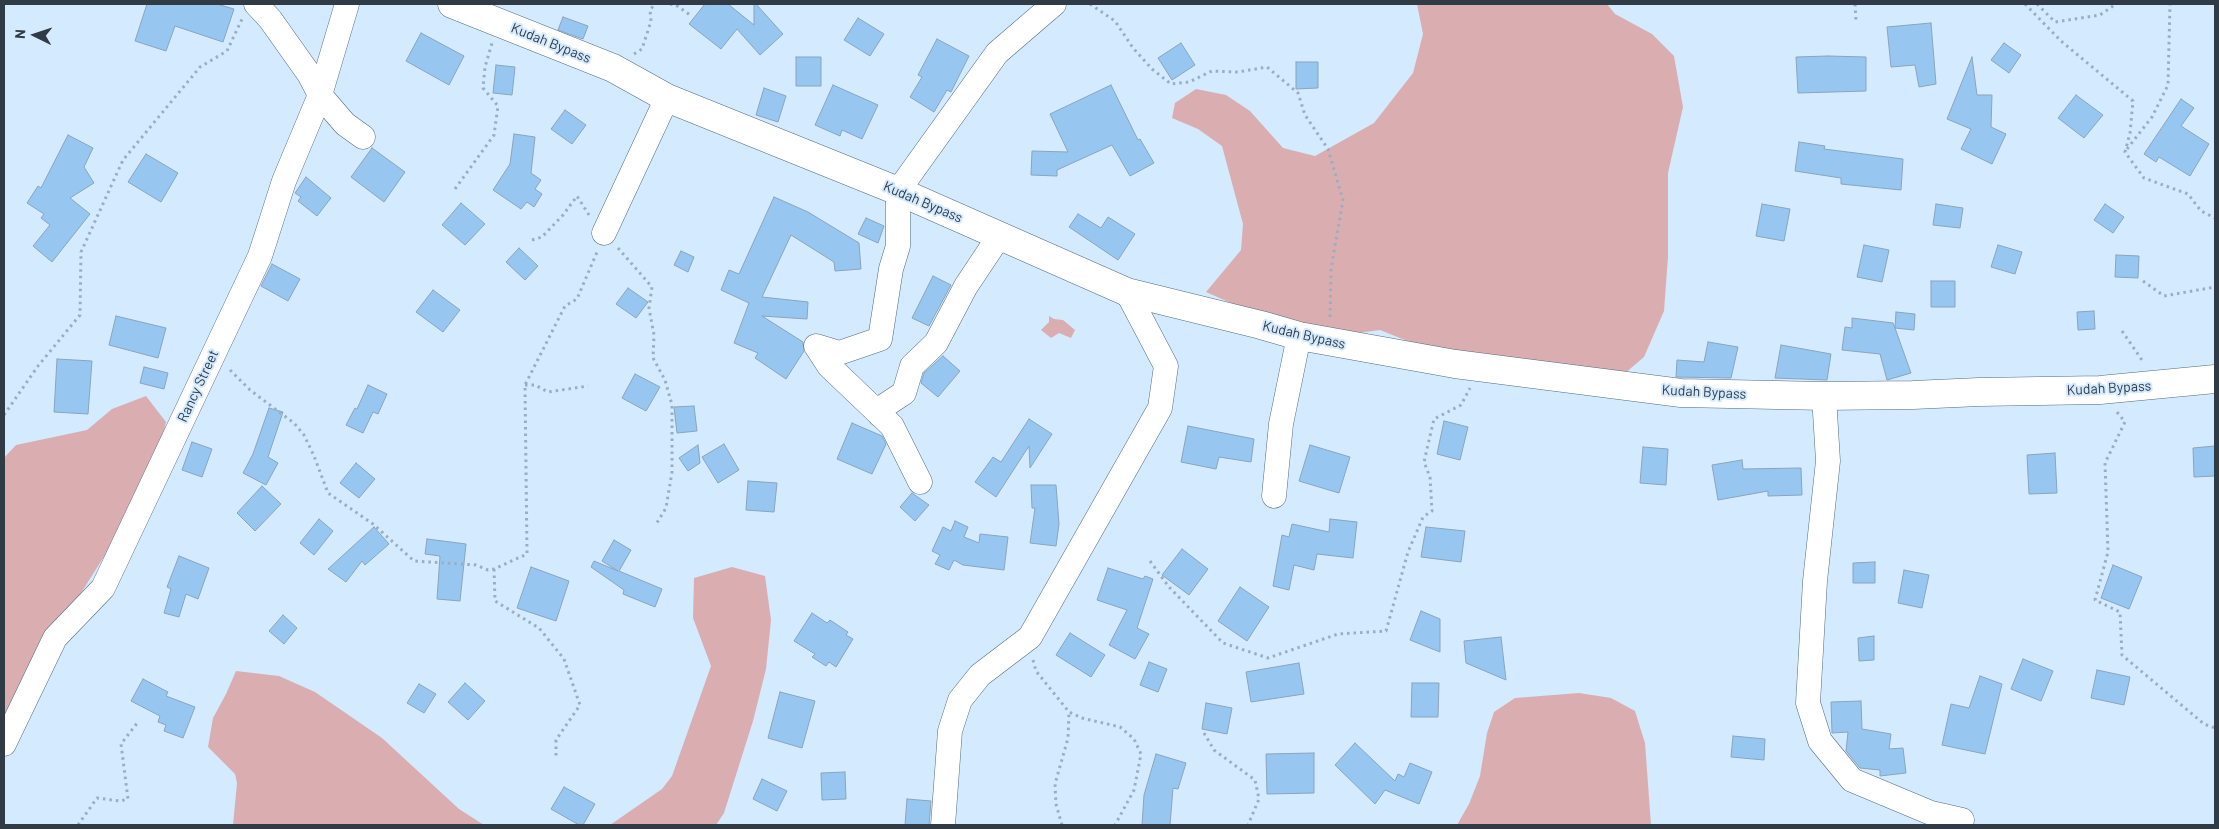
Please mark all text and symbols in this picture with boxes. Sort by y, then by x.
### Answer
north arrow [10,10,60,60]
street label: Kudah Bypass [509,19,593,67]
text: N [11,29,28,39]
street label: Kudah Bypass [881,178,965,226]
street label: Kudah Bypass [1261,317,1347,353]
street label: Rancy Street [174,347,222,425]
street label: Kudah Bypass [2066,377,2152,399]
street label: Kudah Bypass [1661,381,1747,403]

